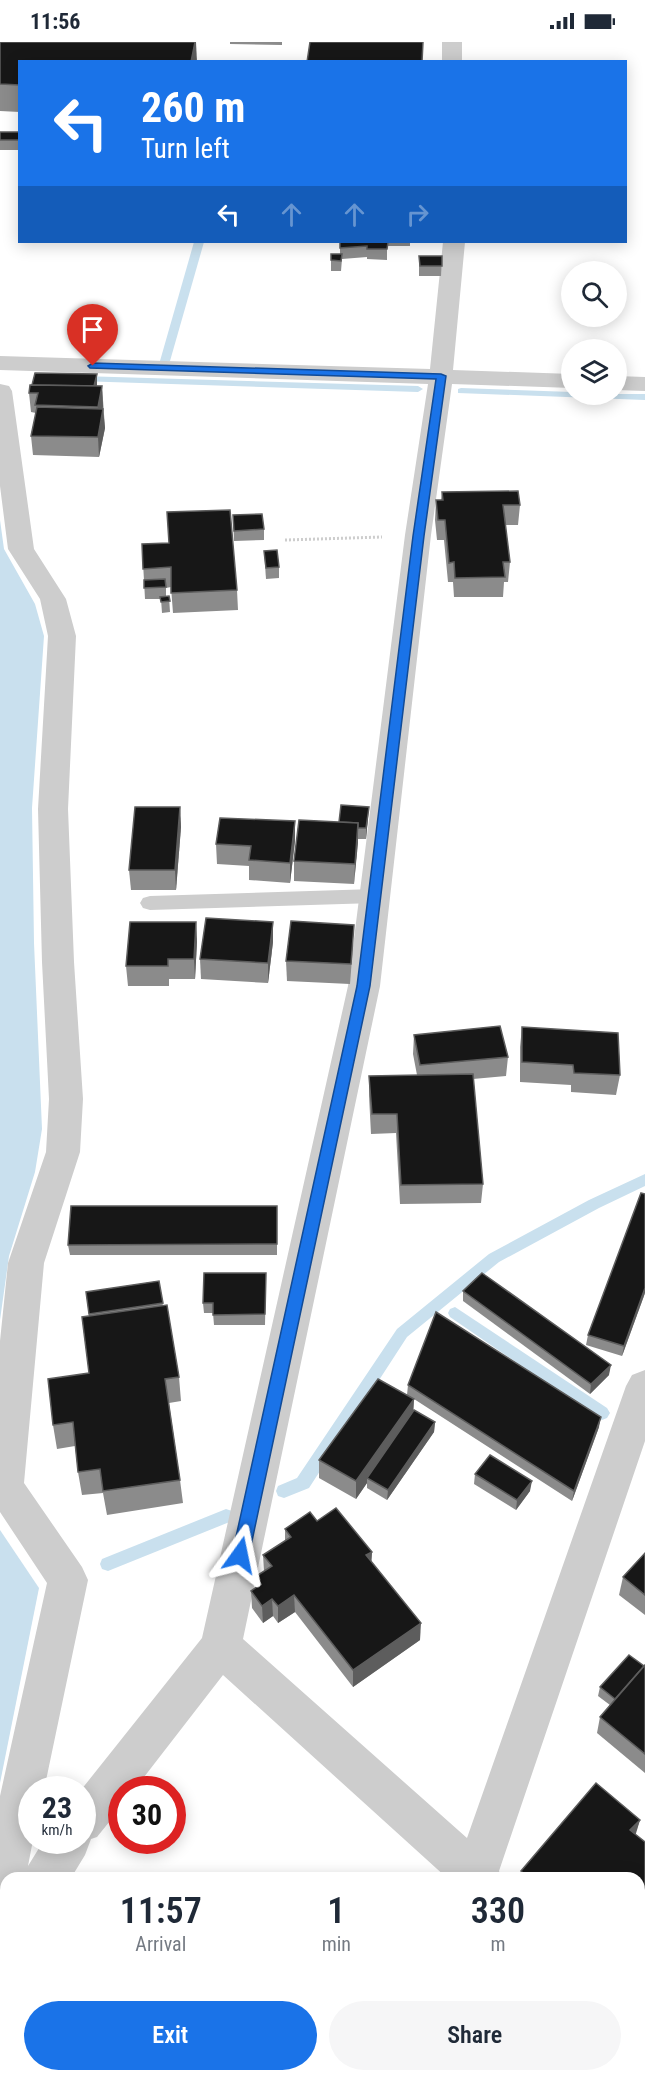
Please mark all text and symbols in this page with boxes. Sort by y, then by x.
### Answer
text: 11:56 [30,9,81,34]
text: 260 m [141,83,246,132]
icon: left [42,84,120,162]
text: Turn left [141,133,230,165]
icon: left [212,198,245,231]
icon: ahead [275,198,308,231]
icon: ahead [338,198,371,231]
icon: right [401,198,434,231]
map controls [561,261,627,405]
button: search [561,261,627,327]
pin [67,304,118,366]
icon: arrive [76,313,109,346]
button: layers [561,339,627,405]
position arrow [208,1523,272,1587]
speed limit sign: 30 [108,1776,186,1854]
text: 23 [42,1790,72,1825]
text: km/h [42,1821,72,1839]
text: 11:57 [120,1890,202,1932]
text: 1 [327,1890,345,1932]
text: 330 [471,1890,525,1932]
text: Arrival [135,1932,186,1956]
text: min [322,1932,351,1956]
text: m [490,1932,506,1956]
button: Exit [24,2001,317,2070]
button: Share [329,2001,621,2070]

